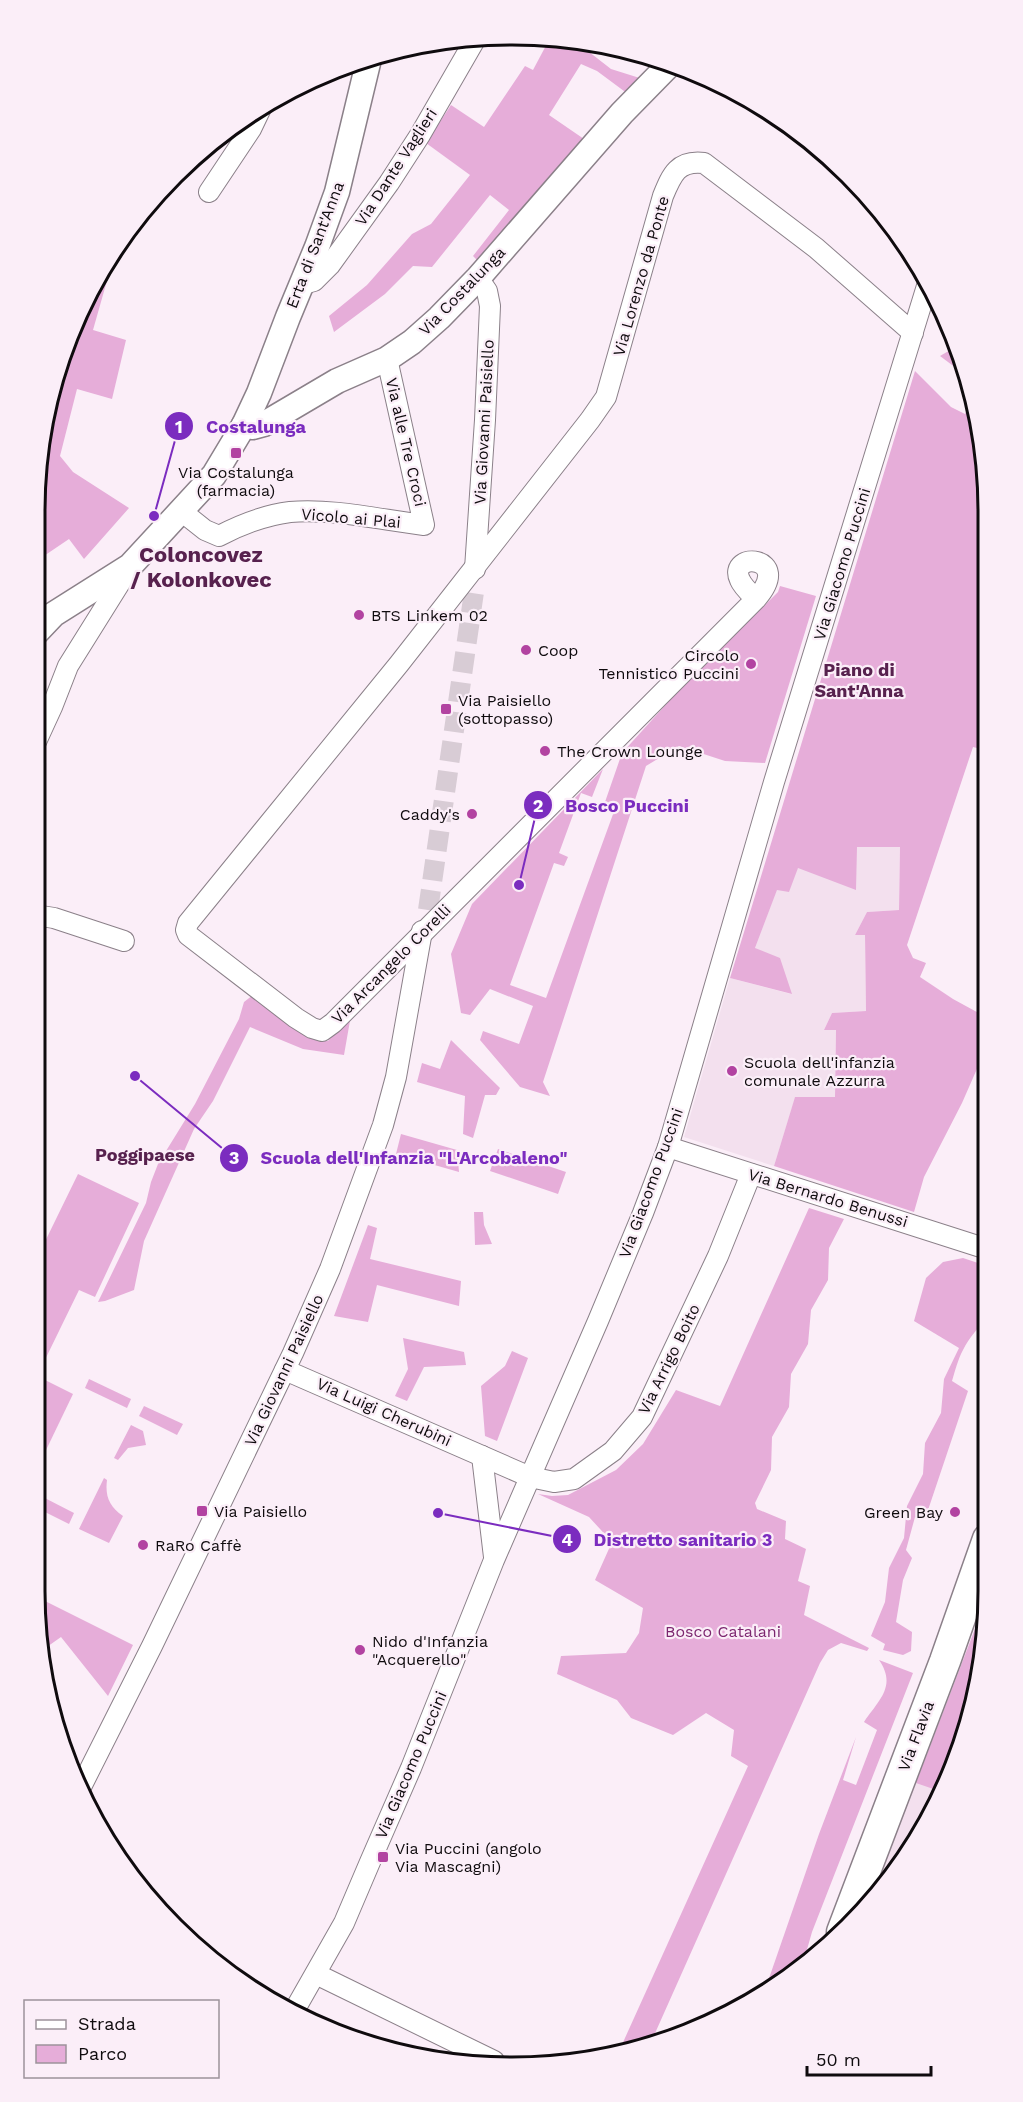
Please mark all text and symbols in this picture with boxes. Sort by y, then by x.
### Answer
street label: Via Dante Vaglieri [351,105,441,229]
street label: Erta di Sant'Anna [282,179,348,311]
street label: Via Lorenzo da Ponte [609,194,673,358]
street label: Via Costalunga [415,243,509,339]
street label: Via Giovanni Paisiello [470,339,498,505]
street label: Via alle Tre Croci [382,376,430,508]
callout: Costalunga [164,408,318,444]
text: 1 [175,416,183,437]
text: Costalunga [206,416,306,437]
marker: Via Costalunga (farmacia) [229,446,243,460]
place label: Via Costalunga (farmacia) [178,463,294,500]
street label: Via Giacomo Puccini [810,485,874,643]
street label: Vicolo ai Plai [300,504,402,532]
district label: Coloncovez / Kolonkovec [130,542,272,592]
place label: BTS Linkem 02 [371,606,488,625]
marker: BTS Linkem 02 [352,608,366,622]
place label: Coop [538,641,578,660]
marker: Coop [519,643,533,657]
place label: Circolo Tennistico Puccini [598,646,739,683]
marker: Circolo Tennistico Puccini [744,657,758,671]
district label: Piano di Sant'Anna [814,659,904,701]
place label: Via Paisiello (sottopasso) [458,691,553,728]
marker: Via Paisiello (sottopasso) [439,702,453,716]
place label: The Crown Lounge [557,742,703,761]
marker: The Crown Lounge [538,744,552,758]
callout: Bosco Puccini [523,787,701,823]
text: 2 [533,795,543,816]
text: Bosco Puccini [565,795,689,816]
place label: Caddy's [400,805,460,824]
marker: Caddy's [465,807,479,821]
street label: Via Arcangelo Corelli [327,900,455,1028]
place label: Scuola dell'infanzia comunale Azzurra [744,1053,895,1090]
marker: Scuola dell'infanzia comunale Azzurra [725,1064,739,1078]
street label: Via Giacomo Puccini [615,1105,687,1261]
callout: Scuola dell'Infanzia "L'Arcobaleno" [219,1140,580,1176]
district label: Poggipaese [95,1144,195,1165]
text: 3 [229,1147,239,1168]
text: Scuola dell'Infanzia "L'Arcobaleno" [261,1147,567,1168]
street label: Via Bernardo Benussi [746,1165,910,1231]
street label: Via Giovanni Paisiello [240,1291,328,1449]
street label: Via Arrigo Boito [634,1301,704,1417]
street label: Via Luigi Cherubini [314,1374,454,1450]
place label: Via Paisiello [214,1502,307,1521]
place label: Green Bay [864,1503,944,1522]
marker: Via Paisiello [195,1504,209,1518]
marker: Green Bay [948,1505,962,1519]
callout: Distretto sanitario 3 [552,1521,785,1557]
text: 4 [561,1529,573,1550]
text: Distretto sanitario 3 [594,1529,772,1550]
place label: RaRo Caffè [155,1536,242,1555]
marker: RaRo Caffè [136,1538,150,1552]
park label: Bosco Catalani [665,1622,781,1641]
place label: Nido d'Infanzia "Acquerello" [372,1632,488,1669]
marker: Nido d'Infanzia "Acquerello" [353,1643,367,1657]
street label: Via Giacomo Puccini [371,1688,451,1842]
street label: Via Flavia [894,1698,938,1774]
place label: Via Puccini (angolo Via Mascagni) [395,1839,542,1876]
marker: Via Puccini (angolo Via Mascagni) [376,1850,390,1864]
legend [24,2000,219,2078]
text: Strada [78,2013,136,2034]
scale bar [807,2039,932,2077]
text: Parco [78,2043,127,2064]
text: 50 m [816,2049,861,2070]

